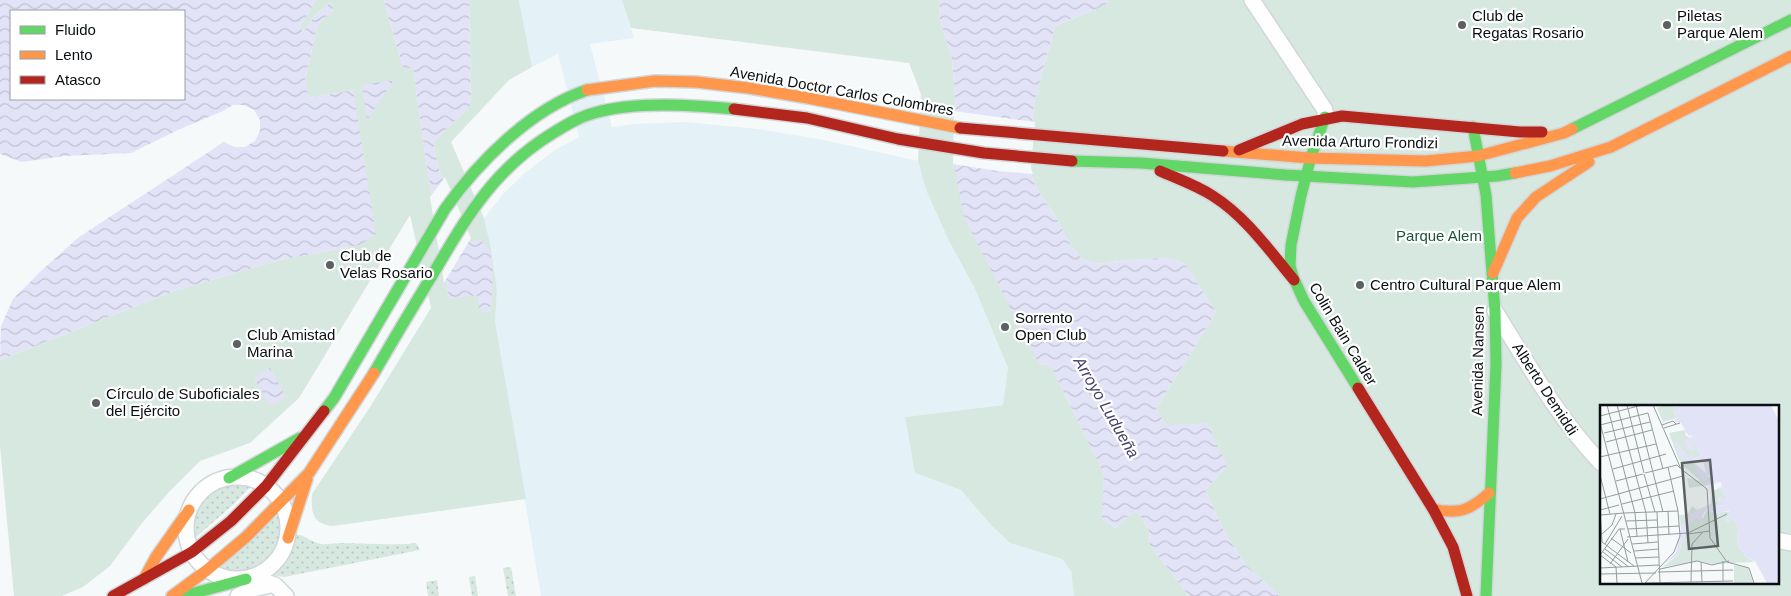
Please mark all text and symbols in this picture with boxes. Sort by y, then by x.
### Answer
place label: Club de Regatas Rosario [1472,7,1584,41]
place label: Piletas Parque Alem [1677,7,1763,41]
legend [10,10,185,100]
marker: Club de Regatas Rosario [1456,19,1468,31]
marker: Piletas Parque Alem [1661,19,1673,31]
text: Fluido [55,21,96,38]
text: Lento [55,46,93,63]
street label: Avenida Doctor Carlos Colombres [729,62,955,119]
text: Atasco [55,71,101,88]
street label: Avenida Arturo Frondizi [1282,132,1438,151]
park label: Parque Alem [1396,227,1482,244]
place label: Club de Velas Rosario [340,247,433,281]
marker: Club de Velas Rosario [324,259,336,271]
place label: Centro Cultural Parque Alem [1370,276,1561,293]
street label: Colin Bain Calder [1306,279,1381,388]
marker: Centro Cultural Parque Alem [1354,279,1366,291]
street label: Avenida Nansen [1468,306,1487,416]
place label: Sorrento Open Club [1015,309,1087,343]
marker: Sorrento Open Club [999,321,1011,333]
place label: Club Amistad Marina [247,326,335,360]
marker: Club Amistad Marina [231,338,243,350]
street label: Alberto Demiddi [1509,339,1582,438]
water label: Arroyo Ludueña [1070,353,1142,461]
place label: Círculo de Suboficiales del Ejército [106,385,259,419]
marker: Círculo de Suboficiales del Ejército [90,397,102,409]
inset map [1600,405,1778,584]

